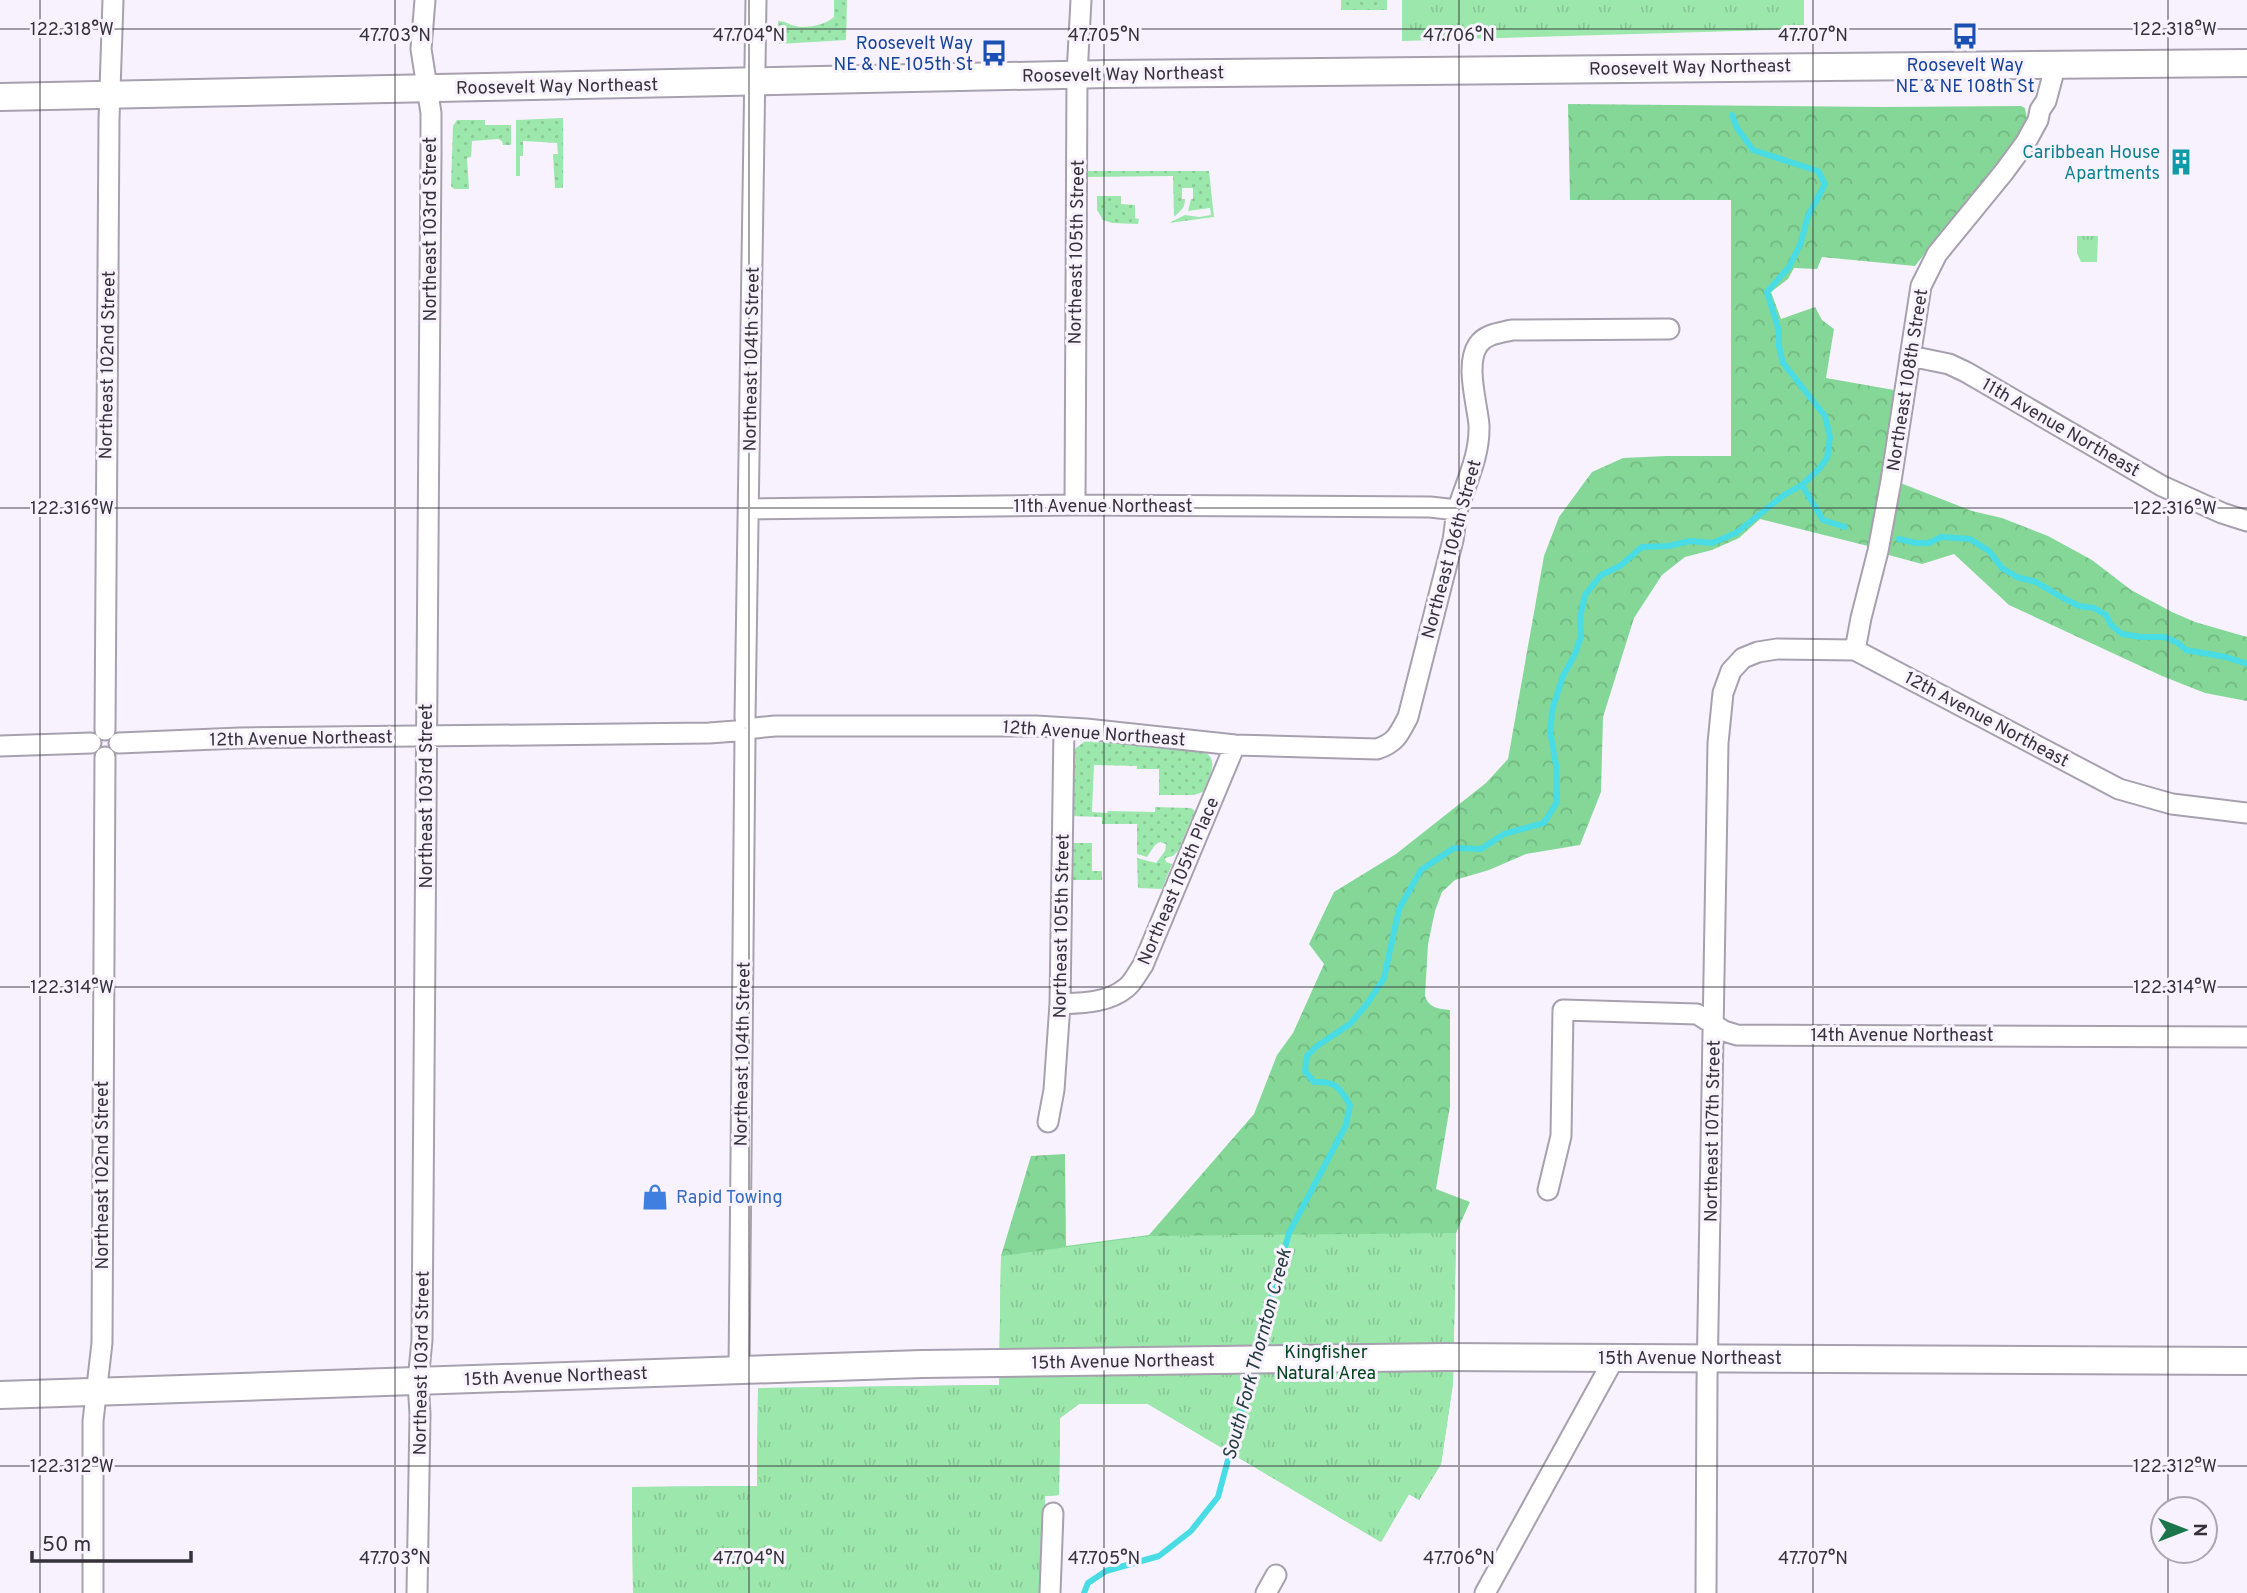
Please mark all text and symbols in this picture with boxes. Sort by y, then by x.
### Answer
text: 122.318°W [30,19,114,42]
text: 122.318°W [2133,19,2217,42]
bus stop icon: Roosevelt Way NE & NE 108th St [1950,21,1980,51]
text: 47.703°N [359,25,431,48]
text: 47.704°N [713,25,785,48]
text: 47.705°N [1068,25,1140,48]
text: 47.706°N [1423,25,1495,48]
text: 47.707°N [1778,25,1848,48]
place label: Roosevelt Way NE & NE 105th St [834,33,973,77]
bus stop icon: Roosevelt Way NE & NE 105th St [979,38,1009,68]
street label: Roosevelt Way Northeast [1589,55,1791,82]
place label: Roosevelt Way NE & NE 108th St [1896,55,2034,99]
street label: Roosevelt Way Northeast [1022,62,1224,89]
street label: Roosevelt Way Northeast [456,74,658,101]
street label: Northeast 103rd Street [420,137,443,321]
place label: Caribbean House Apartments [2022,142,2160,186]
building icon: Caribbean House Apartments [2166,147,2196,177]
street label: Northeast 105th Street [1064,159,1091,345]
street label: Northeast 104th Street [739,266,766,452]
street label: Northeast 102nd Street [95,270,122,460]
street label: Northeast 108th Street [1883,287,1934,473]
street label: 11th Avenue Northeast [1977,374,2143,483]
street label: Northeast 106th Street [1417,457,1487,642]
street label: 11th Avenue Northeast [1014,496,1192,519]
text: 122.316°W [30,498,114,521]
text: 122.316°W [2133,498,2217,521]
street label: 12th Avenue Northeast [1900,667,2073,773]
street label: Northeast 103rd Street [416,704,439,888]
street label: 12th Avenue Northeast [1002,717,1186,752]
street label: 12th Avenue Northeast [209,726,393,753]
street label: Northeast 105th Place [1134,794,1225,969]
street label: Northeast 105th Street [1049,833,1076,1019]
street label: Northeast 104th Street [730,961,757,1147]
text: 122.314°W [30,977,114,1000]
text: 122.314°W [2133,977,2217,1000]
street label: 14th Avenue Northeast [1810,1025,1994,1048]
street label: Northeast 107th Street [1700,1040,1727,1222]
street label: Northeast 102nd Street [92,1081,115,1269]
shop icon: Rapid Towing [640,1182,670,1212]
place label: Rapid Towing [676,1187,783,1210]
water label: South Fork Thornton Creek [1218,1246,1298,1463]
street label: Northeast 103rd Street [409,1270,436,1456]
park label: Kingfisher Natural Area [1276,1342,1376,1386]
street label: 15th Avenue Northeast [1598,1348,1782,1371]
street label: 15th Avenue Northeast [1031,1349,1215,1376]
street label: 15th Avenue Northeast [464,1363,648,1392]
text: 122.312°W [30,1456,114,1479]
text: 122.312°W [2133,1456,2217,1479]
north arrow [2149,1495,2219,1565]
scale bar [32,1520,191,1564]
text: N [2187,1523,2211,1537]
text: 50 m [42,1532,91,1559]
text: 47.703°N [359,1548,431,1571]
text: 47.704°N [713,1548,785,1571]
text: 47.705°N [1068,1548,1140,1571]
text: 47.706°N [1423,1548,1495,1571]
text: 47.707°N [1778,1548,1848,1571]

